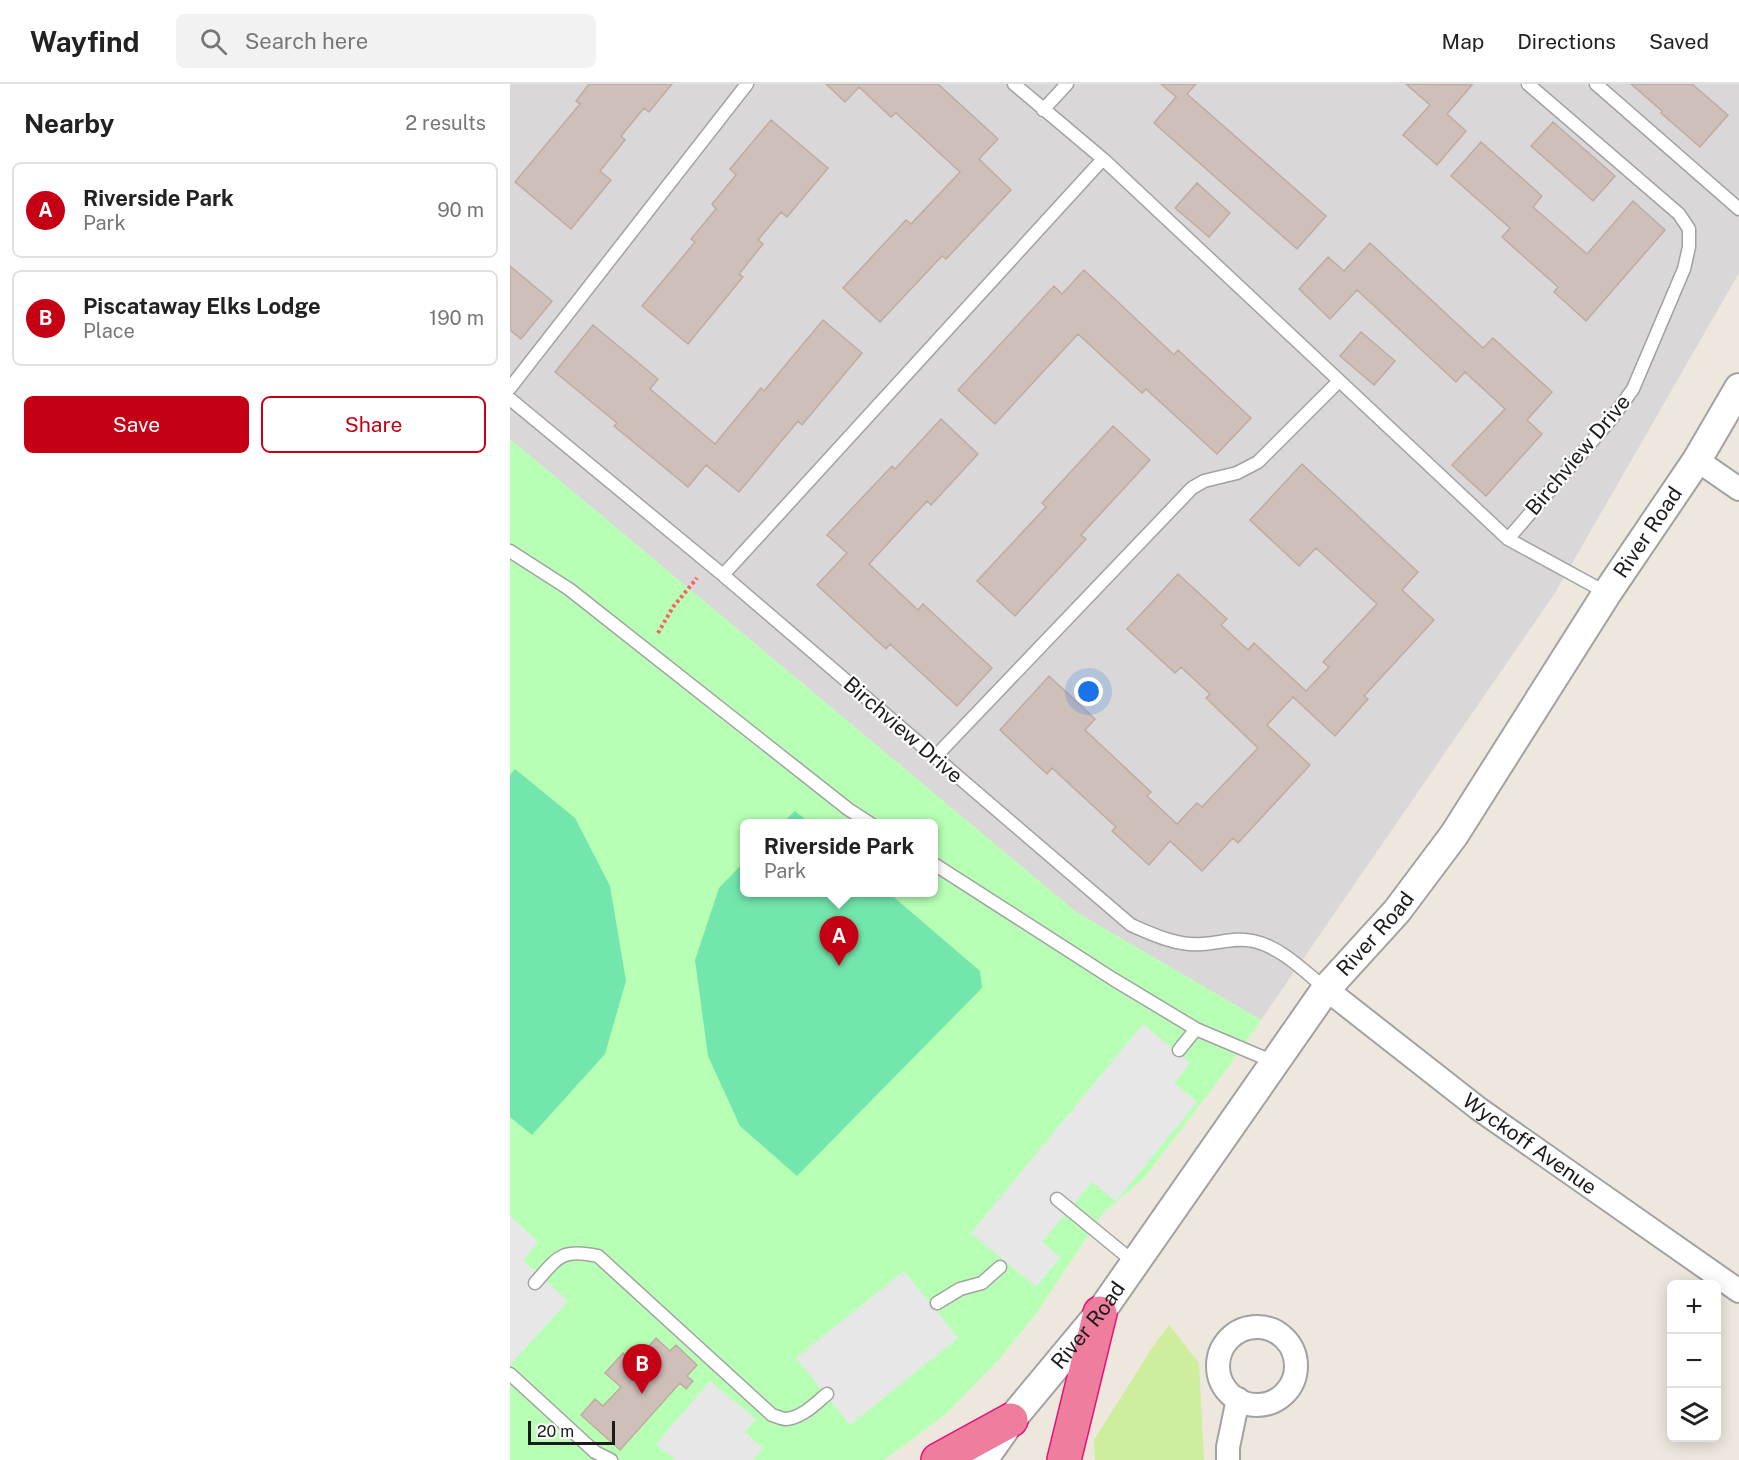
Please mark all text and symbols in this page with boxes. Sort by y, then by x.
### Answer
search box [176,14,596,68]
text: Wayfind [30,25,140,58]
icon: search [197,25,230,58]
text: Search here [245,28,368,54]
text: Map [1442,29,1484,54]
text: Directions [1517,29,1616,54]
text: Saved [1649,29,1709,54]
text: Nearby [24,108,114,139]
text: 2 results [405,111,486,135]
text: Riverside Park [83,185,234,211]
text: A [38,198,53,222]
text: 90 m [437,198,484,222]
text: Park [83,211,126,235]
text: Piscataway Elks Lodge [83,293,321,319]
text: B [39,306,52,330]
text: 190 m [429,306,484,330]
text: Place [83,319,135,343]
street label: Birchview Drive [1520,389,1635,520]
button: Save [24,396,249,453]
button: Share [261,396,486,453]
street label: River Road [1608,482,1687,582]
street label: Birchview Drive [839,671,968,788]
your location [1074,677,1103,706]
popup [740,819,938,897]
text: Riverside Park [764,833,914,859]
text: Park [764,859,806,883]
street label: River Road [1331,887,1419,981]
pin: A [820,916,858,966]
street label: Wyckoff Avenue [1458,1088,1602,1200]
street label: River Road [1046,1277,1130,1374]
map controls [1667,1280,1721,1442]
button: + [1667,1280,1721,1334]
button: − [1667,1334,1721,1388]
pin: B [622,1344,662,1394]
button: layers [1667,1388,1721,1442]
scale bar [528,1418,615,1446]
text: 20 m [537,1422,574,1441]

